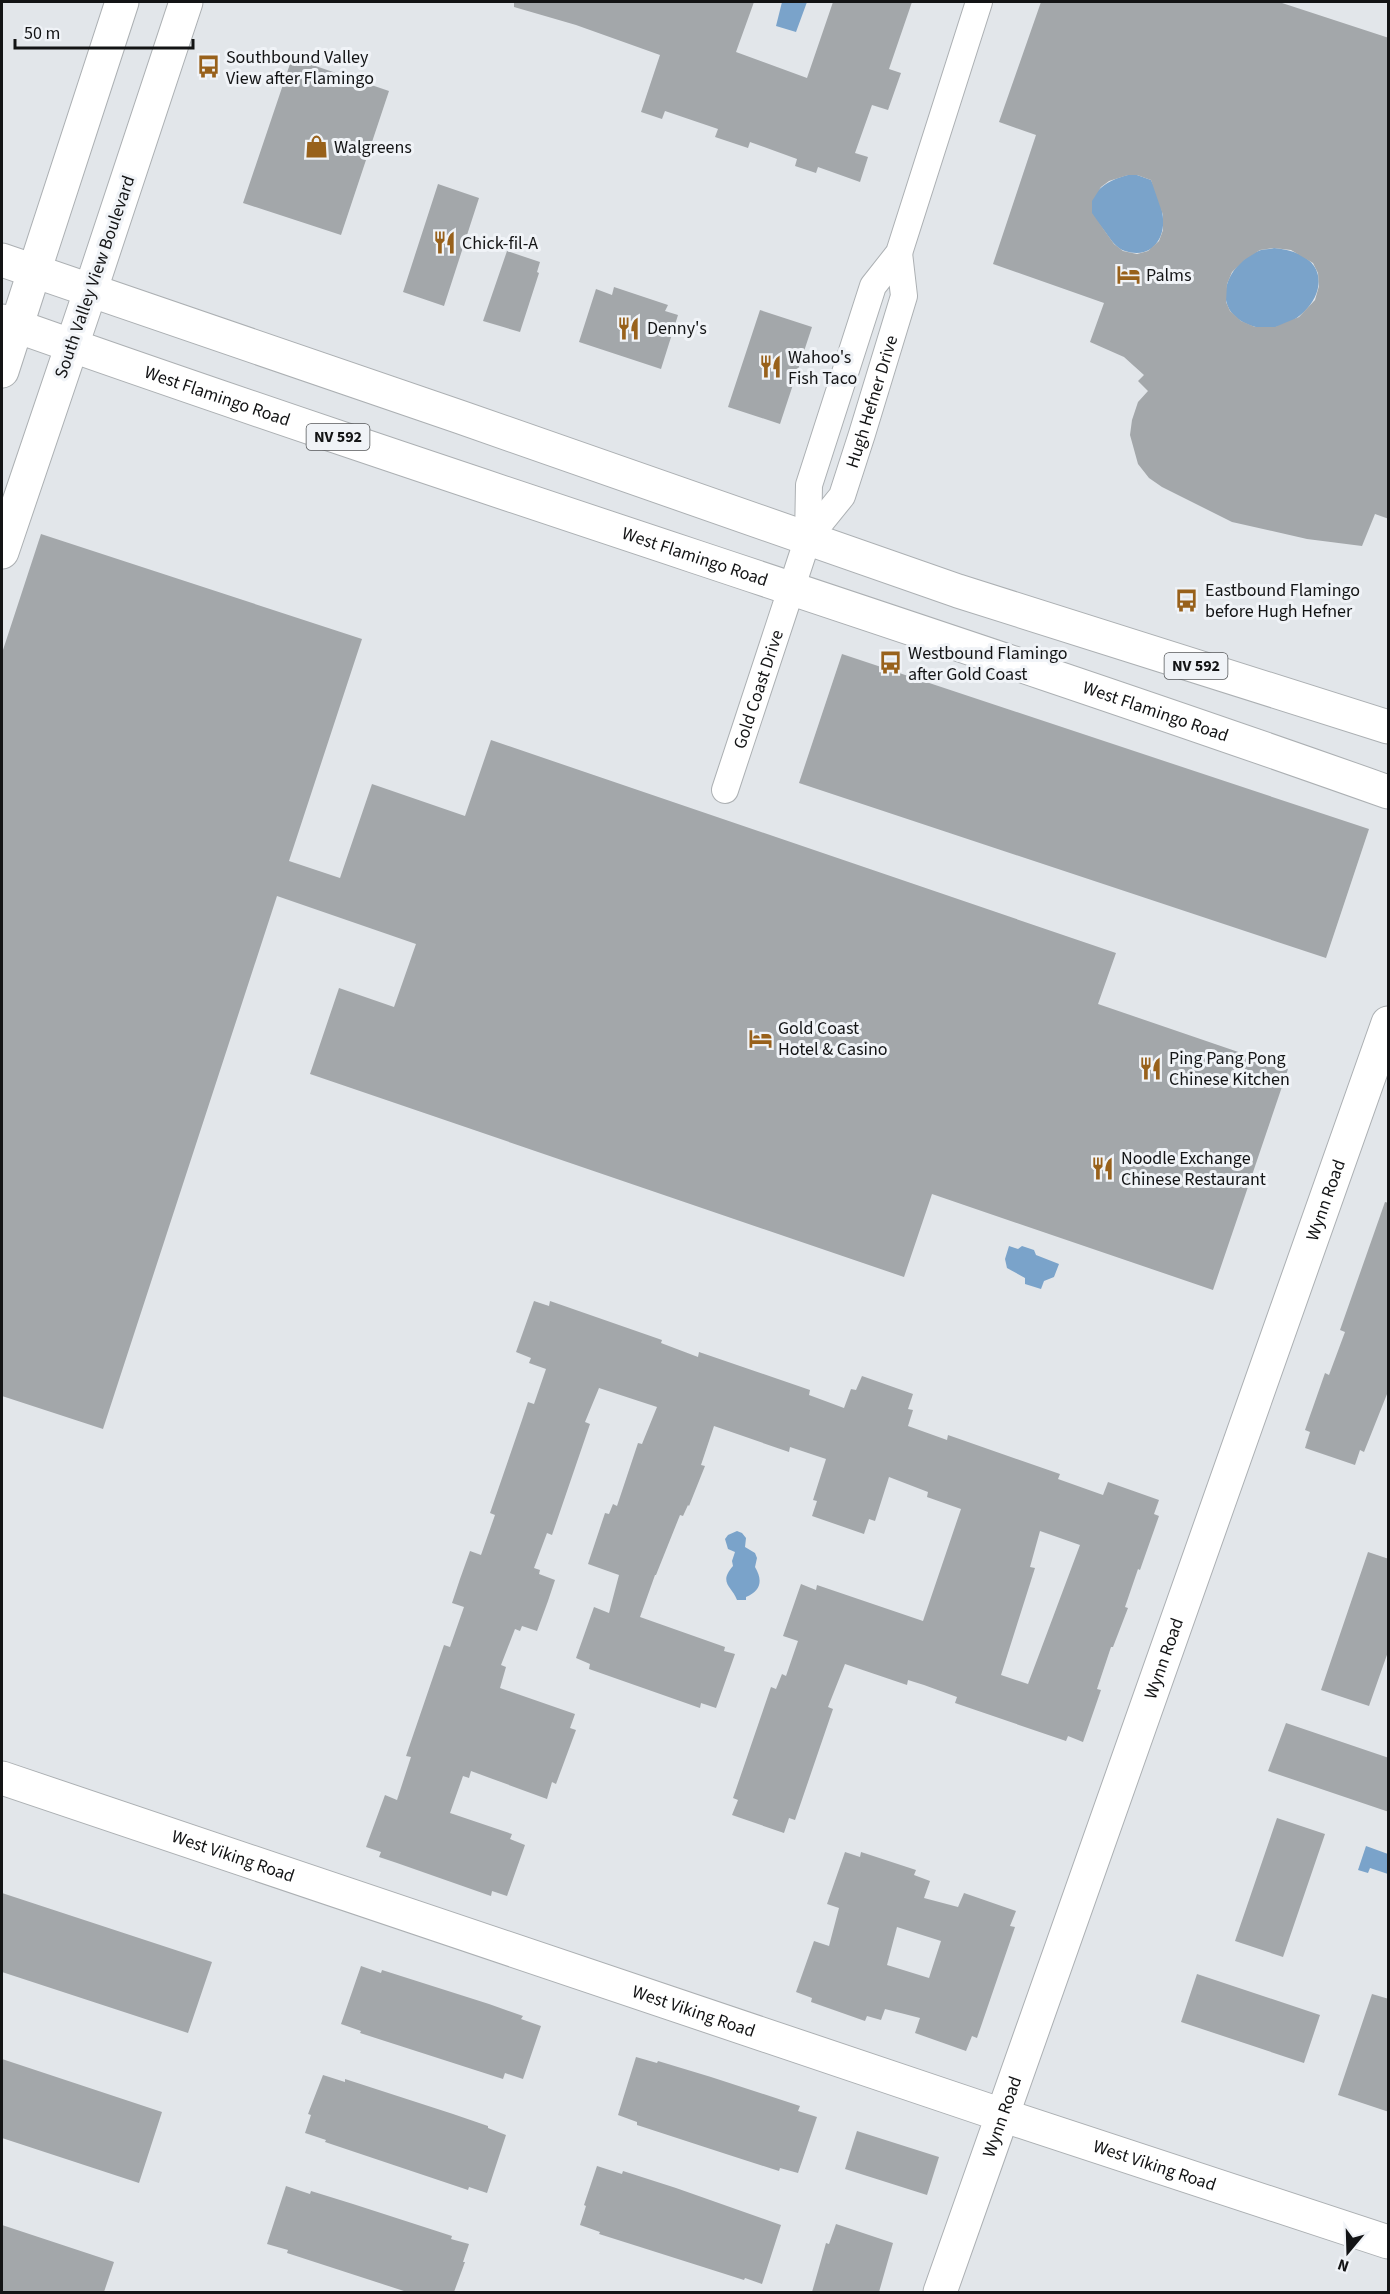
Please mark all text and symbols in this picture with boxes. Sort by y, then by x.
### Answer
scale bar [15,12,194,50]
text: 50 m [24,21,60,46]
place label: Southbound Valley View after Flamingo [226,45,374,91]
bus stop icon: Southbound Valley View after Flamingo [195,54,221,80]
shop icon: Walgreens [303,134,329,160]
place label: Walgreens [334,135,412,160]
street label: South Valley View Boulevard [49,172,141,382]
restaurant icon: Chick-fil-A [431,230,457,256]
place label: Chick-fil-A [462,231,538,256]
hotel icon: Palms [1115,262,1141,288]
place label: Palms [1146,263,1192,288]
restaurant icon: Denny's [616,315,642,341]
place label: Denny's [647,316,707,341]
street label: Hugh Hefner Drive [839,332,904,471]
place label: Wahoo's Fish Taco [788,345,857,391]
restaurant icon: Wahoo's Fish Taco [757,354,783,380]
street label: West Flamingo Road [141,359,294,432]
road number: NV 592 [306,424,370,450]
street label: West Flamingo Road [619,521,771,592]
place label: Eastbound Flamingo before Hugh Hefner [1205,578,1360,624]
bus stop icon: Eastbound Flamingo before Hugh Hefner [1174,587,1200,613]
street label: Gold Coast Drive [727,627,789,752]
place label: Westbound Flamingo after Gold Coast [908,641,1068,687]
bus stop icon: Westbound Flamingo after Gold Coast [877,650,903,676]
road number: NV 592 [1164,653,1228,679]
street label: West Flamingo Road [1080,675,1232,748]
place label: Gold Coast Hotel & Casino [778,1016,888,1062]
hotel icon: Gold Coast Hotel & Casino [747,1025,773,1051]
place label: Ping Pang Pong Chinese Kitchen [1169,1046,1290,1092]
restaurant icon: Ping Pang Pong Chinese Kitchen [1138,1055,1164,1081]
place label: Noodle Exchange Chinese Restaurant [1121,1146,1266,1192]
restaurant icon: Noodle Exchange Chinese Restaurant [1090,1155,1116,1181]
street label: Wynn Road [1300,1156,1351,1244]
street label: Wynn Road [1138,1614,1190,1702]
street label: West Viking Road [168,1824,298,1888]
street label: West Viking Road [629,1979,759,2043]
street label: Wynn Road [976,2073,1028,2161]
street label: West Viking Road [1090,2133,1220,2197]
north arrow [1318,2222,1378,2282]
text: N [1335,2253,1352,2277]

